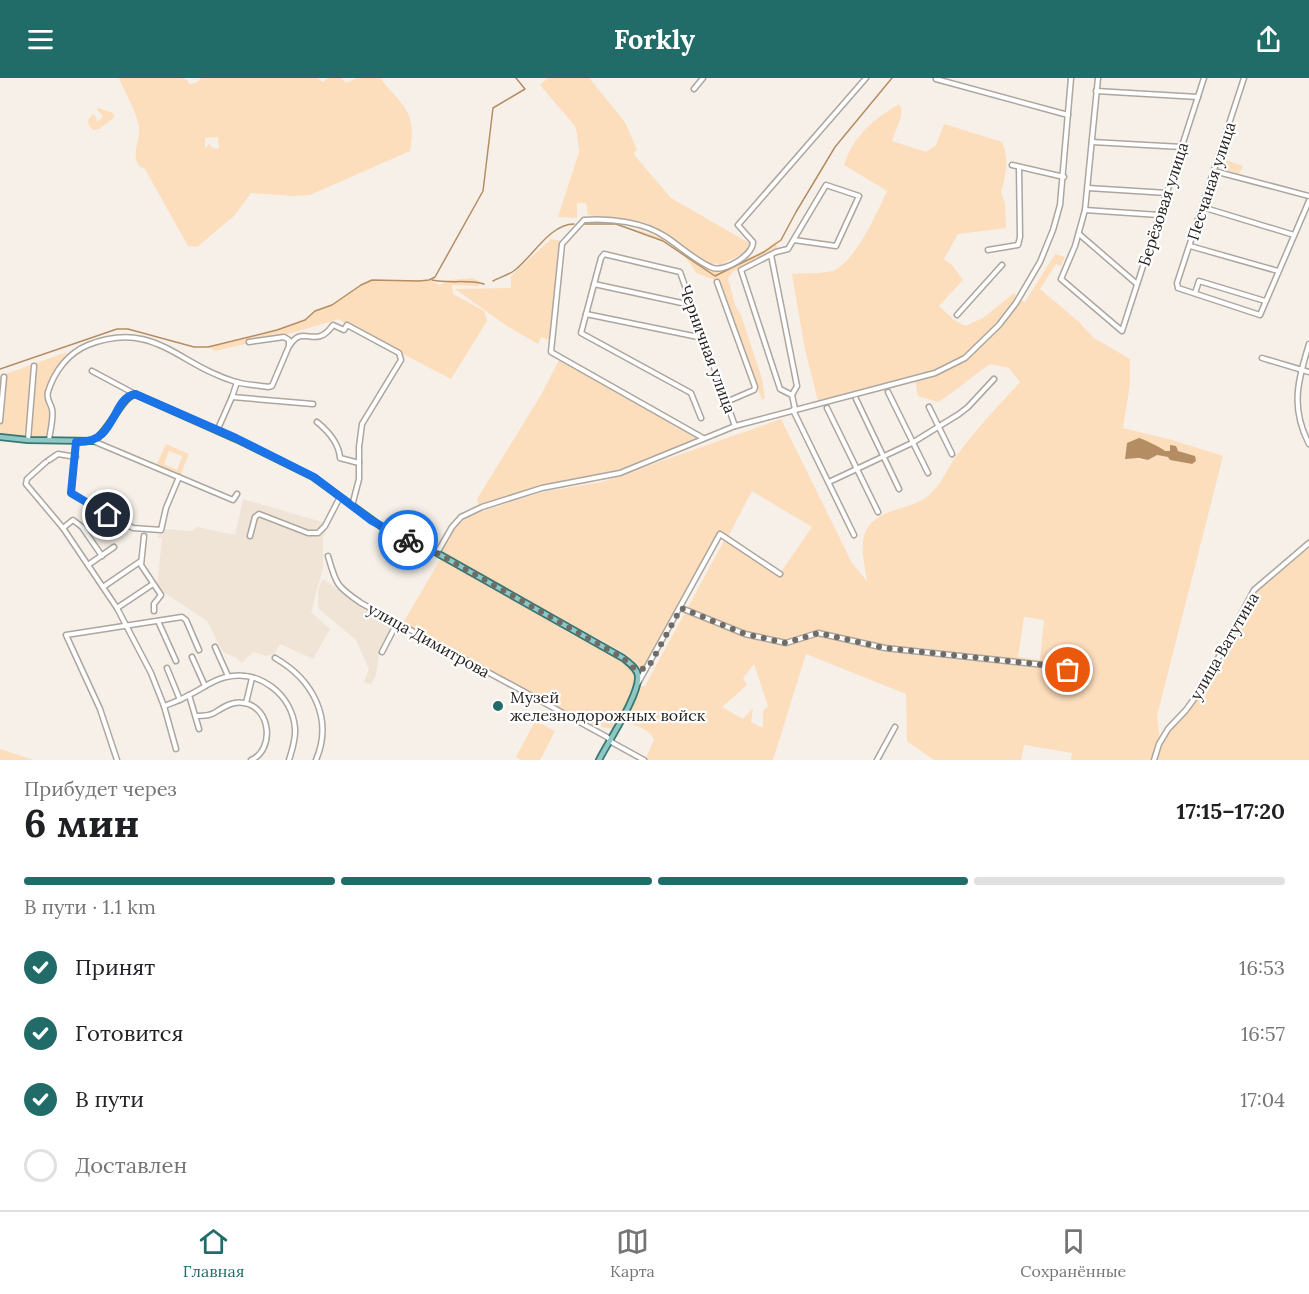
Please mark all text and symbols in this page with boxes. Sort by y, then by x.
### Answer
text: Forkly [614,22,695,56]
icon: menu [24,23,57,56]
icon: share [1252,23,1285,56]
street label: Песчаная улица [1182,119,1240,243]
street label: Берёзовая улица [1134,140,1192,268]
street label: Черничная улица [675,282,741,416]
pin [82,489,133,540]
icon: home [91,498,124,531]
courier [378,510,438,570]
icon: bike [392,524,425,557]
street label: улица Ватутина [1185,589,1263,703]
street label: улица Димитрова [364,598,494,682]
pin [1042,644,1093,695]
icon: bag [1051,653,1084,686]
place label: Музей железнодорожных войск [510,687,706,725]
marker: Музей железнодорожных войск [491,699,505,713]
text: Прибудет через [24,776,177,801]
text: 17:15–17:20 [1177,797,1285,825]
text: 6 мин [24,798,140,848]
text: В пути · 1.1 km [24,894,156,919]
icon: check [24,951,57,984]
text: Принят [75,953,155,981]
text: 16:53 [1239,955,1285,980]
icon: check [24,1017,57,1050]
text: Готовится [75,1019,184,1047]
text: 16:57 [1241,1021,1285,1046]
icon: check [24,1083,57,1116]
text: В пути [75,1085,144,1113]
text: 17:04 [1240,1087,1285,1112]
text: Доставлен [75,1151,187,1179]
tab: Главная [183,1225,244,1281]
tab: Карта [610,1225,655,1281]
tab: Сохранённые [1020,1225,1126,1281]

